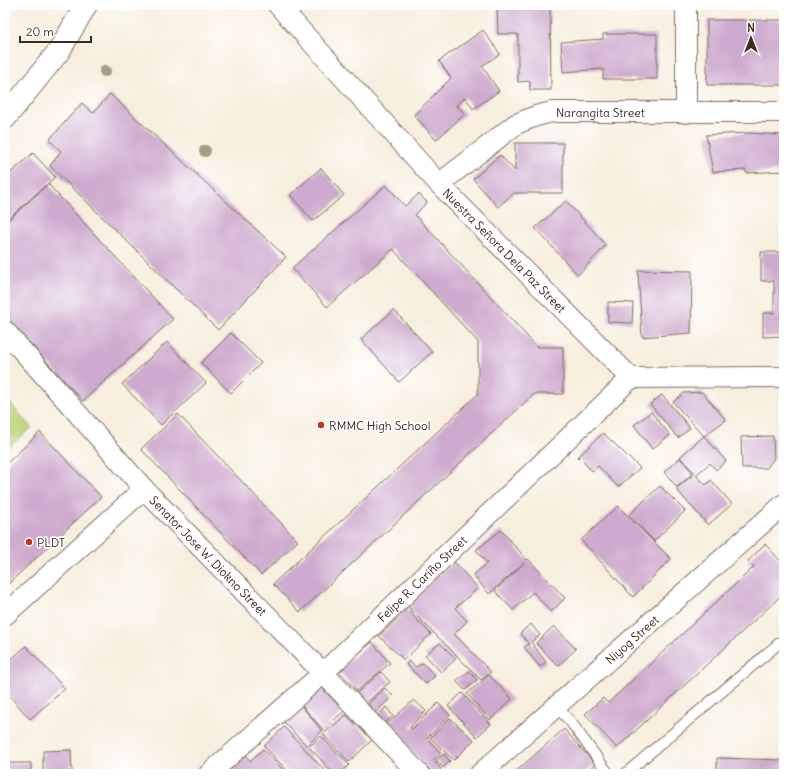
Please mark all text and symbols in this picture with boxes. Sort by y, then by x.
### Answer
scale bar [20,18,91,44]
north arrow [731,18,771,58]
text: N [747,21,755,35]
text: 20 m [26,24,54,39]
street label: Narangita Street [556,105,645,120]
street label: Nuestra Señora Dela Paz Street [440,185,569,316]
place label: RMMC High School [329,418,431,433]
marker: RMMC High School [316,420,326,430]
street label: Senator Jose W. Diokno Street [147,492,270,619]
street label: Felipe R. Cariño Street [374,532,470,625]
place label: PLDT [37,535,65,550]
marker: PLDT [24,537,34,547]
street label: Niyog Street [602,612,661,667]

